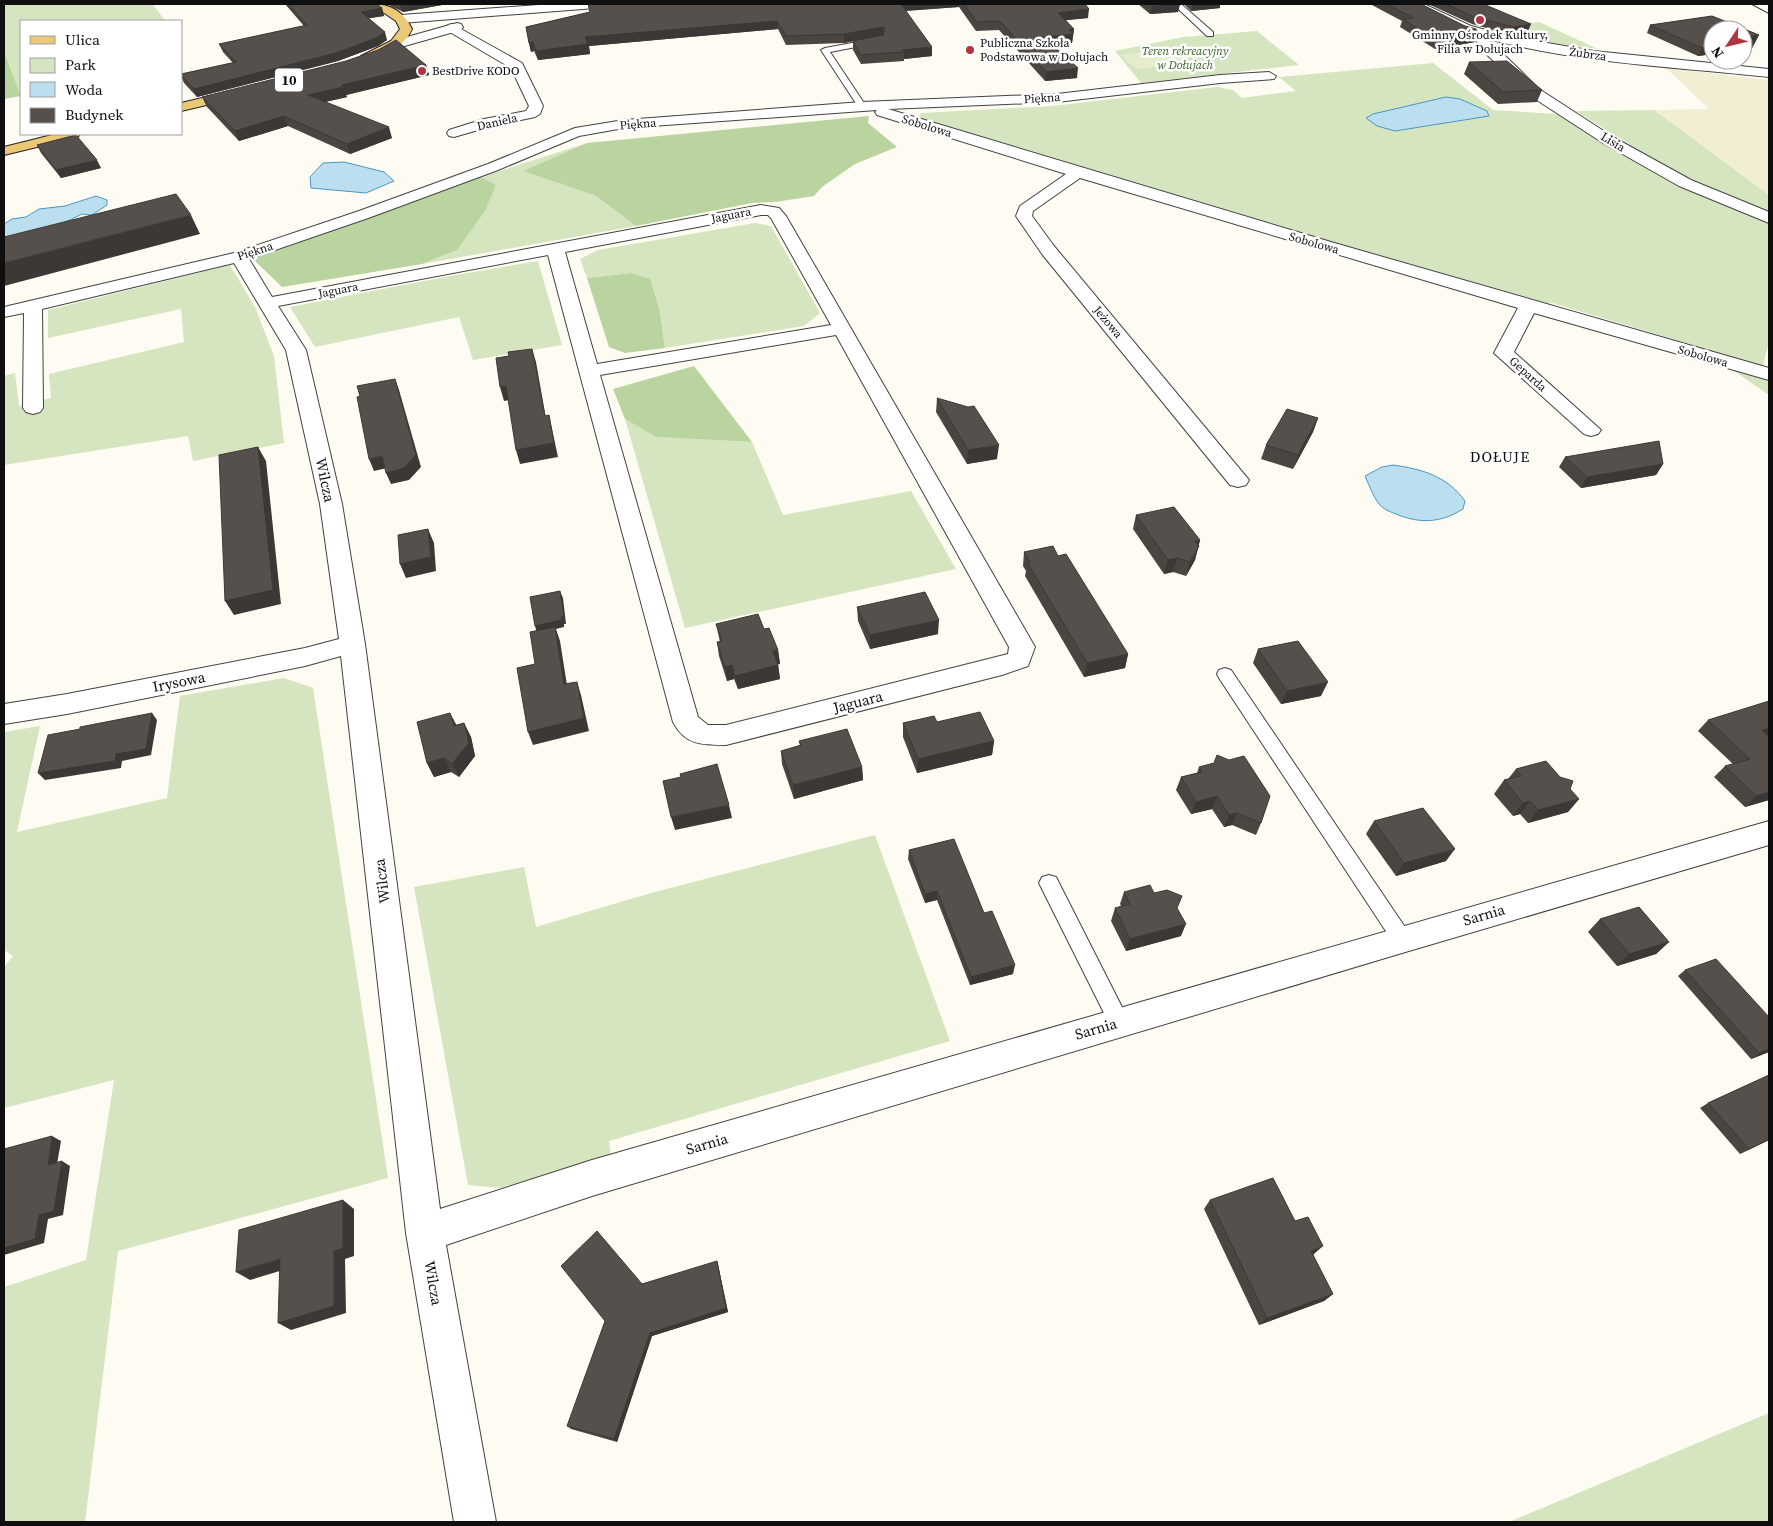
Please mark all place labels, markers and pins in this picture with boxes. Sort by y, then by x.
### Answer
marker: Gminny Ośrodek Kultury, Filia w Dołujach [1474,14,1486,26]
place label: Gminny Ośrodek Kultury, Filia w Dołujach [1412,27,1548,57]
place label: Publiczna Szkoła Podstawowa w Dołujach [980,35,1108,65]
marker: Publiczna Szkoła Podstawowa w Dołujach [964,44,976,56]
place label: BestDrive KODO [432,63,519,79]
marker: BestDrive KODO [416,65,428,77]

